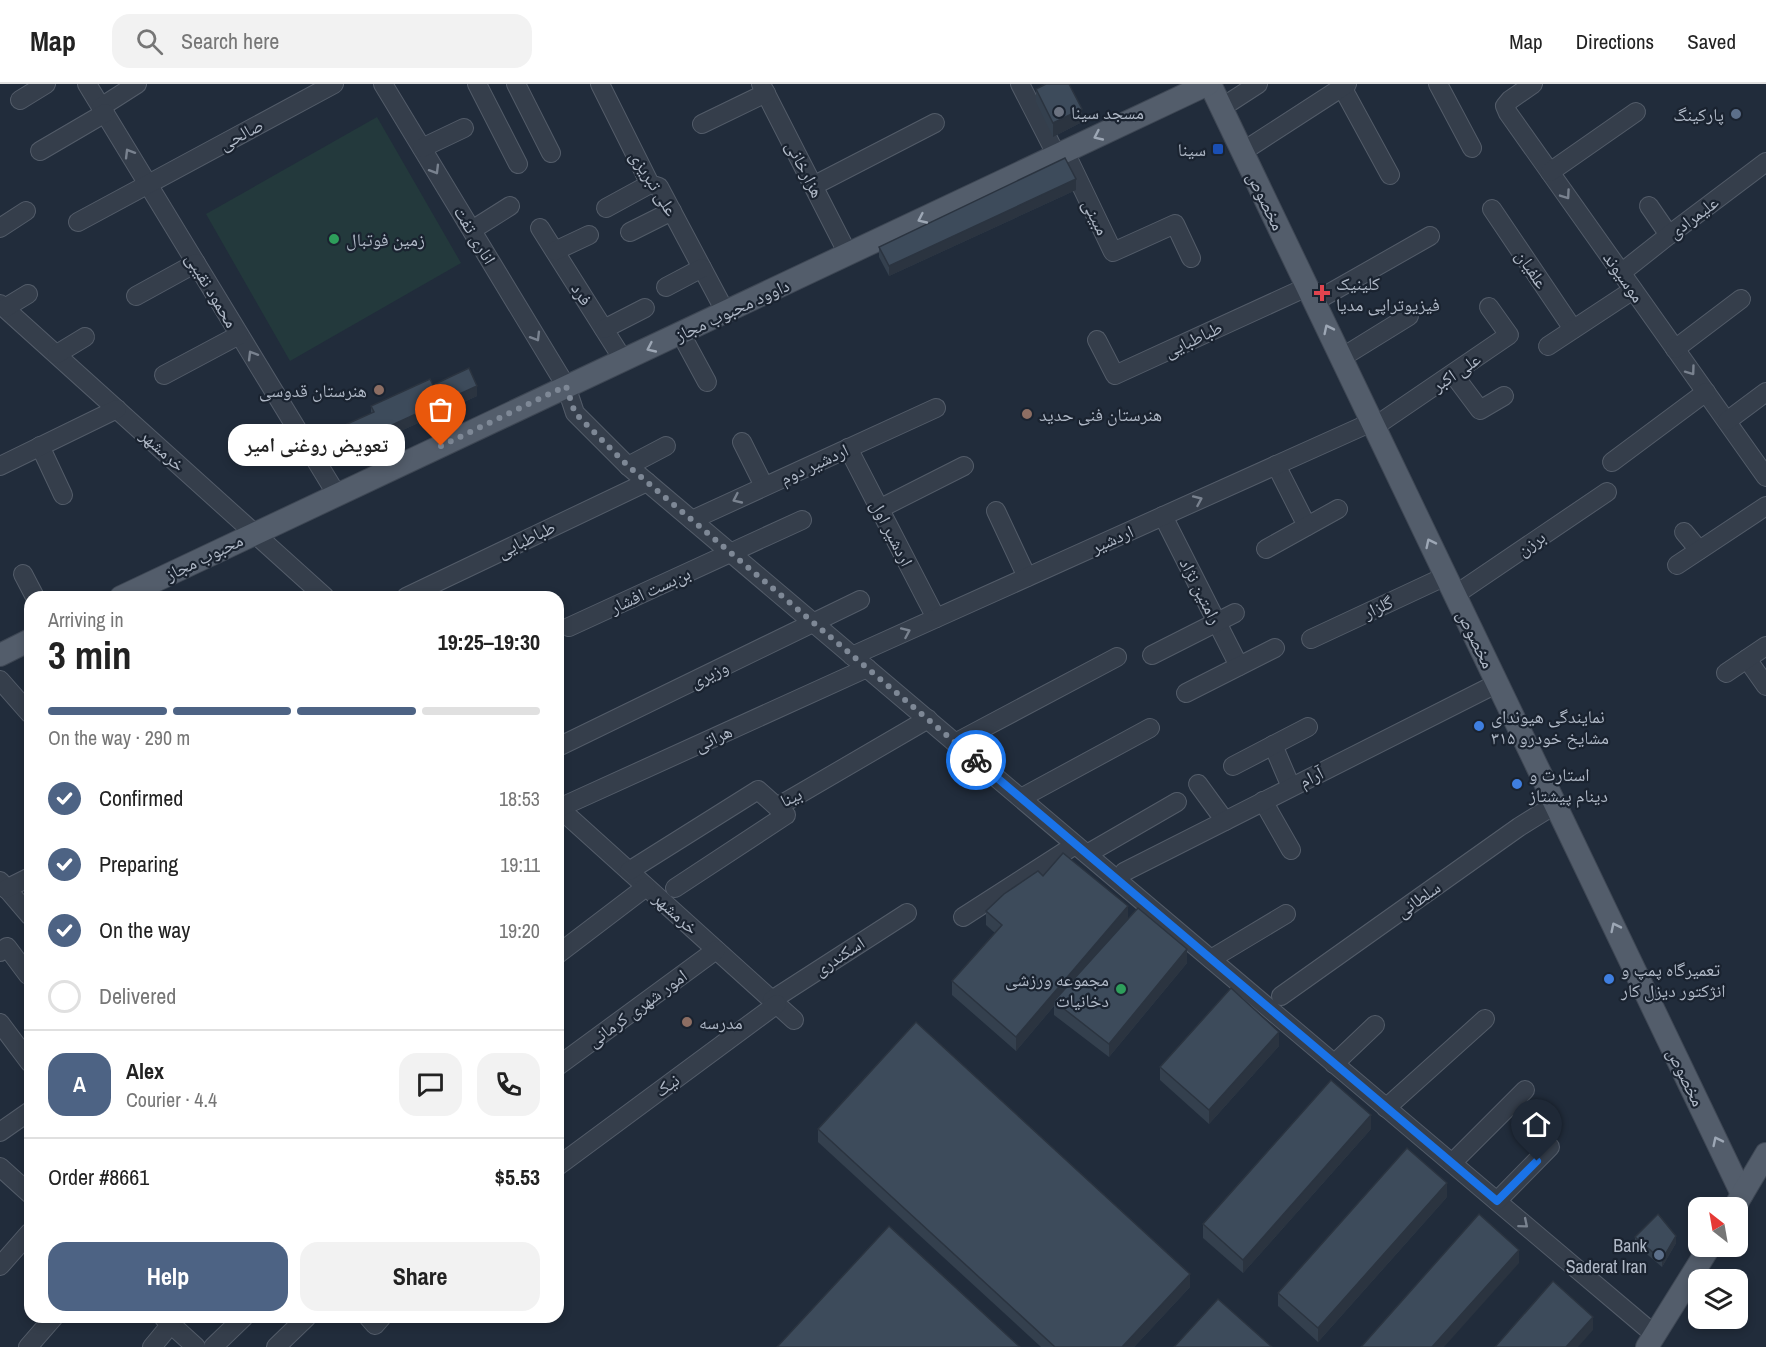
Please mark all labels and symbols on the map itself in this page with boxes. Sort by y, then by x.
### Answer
place label: مسجد سینا [1071,100,1144,125]
place label: پارکینگ [1673,102,1724,127]
marker: مسجد سینا [1052,105,1066,119]
marker: پارکینگ [1729,107,1743,121]
street label: صالحی [214,112,268,156]
one-way arrow [1094,128,1105,140]
street label: هزارخانی [780,136,830,202]
place label: سینا [1178,137,1206,162]
marker: سینا [1211,142,1225,156]
street label: علی تبریزی [624,145,684,221]
one-way arrow [124,149,136,159]
one-way arrow [427,164,439,174]
street label: مخصوص [1241,167,1291,235]
one-way arrow [1559,189,1570,200]
street label: علیمرادی [1662,190,1724,244]
street label: مبینی [1077,195,1115,239]
street label: اناری تفت [448,201,502,269]
one-way arrow [917,212,928,224]
place label: زمین فوتبال [346,227,425,252]
marker: زمین فوتبال [327,232,341,246]
street label: علفیان [1510,245,1554,293]
street label: موسیوند [1597,247,1651,307]
street label: محمود نقیبی [180,248,244,332]
place label: کلینیک فیزیوتراپی مدیا [1336,271,1440,317]
street label: داوود محبوب مجاز [670,273,793,348]
street label: فرد [565,278,599,310]
marker: کلینیک فیزیوتراپی مدیا [1313,284,1331,302]
street label: طباطبایی [1160,315,1226,363]
one-way arrow [1323,325,1335,336]
one-way arrow [528,331,540,341]
one-way arrow [646,340,657,352]
street label: علی اکبر [1426,346,1485,398]
one-way arrow [247,351,259,361]
one-way arrow [1684,365,1695,376]
place label: هنرستان قدوسی [259,378,367,403]
marker: هنرستان قدوسی [372,383,386,397]
pin [415,384,466,446]
place label: هنرستان فنی حدید [1039,402,1162,427]
marker: هنرستان فنی حدید [1020,407,1034,421]
street label: خرمشهر [134,422,191,477]
callout: تعویض روغنی امیر [228,425,405,467]
street label: اردشیر دوم [776,437,852,491]
one-way arrow [733,491,744,503]
street label: اردشیر اول [865,495,919,571]
one-way arrow [1192,495,1203,507]
street label: طباطبایی [493,514,559,564]
street label: اردشیر [1086,519,1137,560]
street label: برزن [1512,524,1550,562]
street label: محبوب مجاز [160,527,247,587]
one-way arrow [1426,539,1438,550]
street label: رامتین نژاد [1174,554,1228,628]
street label: بن‌بست افشار [605,560,694,620]
street label: گلزار [1358,589,1398,625]
street label: مخصوص [1451,605,1501,673]
one-way arrow [899,627,910,639]
street label: وزیری [686,654,732,694]
place label: نمایندگی هیوندای ۳۱۵ مشایخ خودرو [1491,704,1609,750]
street label: هراتی [690,718,736,758]
marker: نمایندگی هیوندای ۳۱۵ مشایخ خودرو [1472,719,1486,733]
courier [946,730,1006,790]
street label: آرام [1294,760,1328,794]
place label: استارت و دینام پیشتاز [1528,762,1608,808]
marker: استارت و دینام پیشتاز [1510,777,1524,791]
street label: بینا [776,781,806,813]
street label: سلطانی [1391,875,1445,923]
street label: خرمشهر [647,885,704,940]
one-way arrow [1610,923,1622,934]
street label: اسکندری [809,930,869,982]
place label: تعمیرگاه پمپ و انژکتور دیزل کار [1620,957,1726,1003]
street label: امور شهری کرمانی [582,963,692,1053]
place label: مجموعه ورزشی دخانیات [1005,967,1109,1013]
marker: تعمیرگاه پمپ و انژکتور دیزل کار [1602,972,1616,986]
marker: مجموعه ورزشی دخانیات [1114,982,1128,996]
place label: مدرسه [699,1010,743,1035]
marker: مدرسه [680,1015,694,1029]
street label: مخصوص [1661,1043,1711,1111]
street label: نیک [649,1067,685,1103]
pin [1511,1099,1562,1161]
one-way arrow [1713,1136,1725,1147]
north arrow [1688,1197,1748,1257]
one-way arrow [1517,1217,1528,1228]
place label: Bank Saderat Iran [1566,1233,1648,1279]
marker: Bank Saderat Iran [1652,1248,1666,1262]

